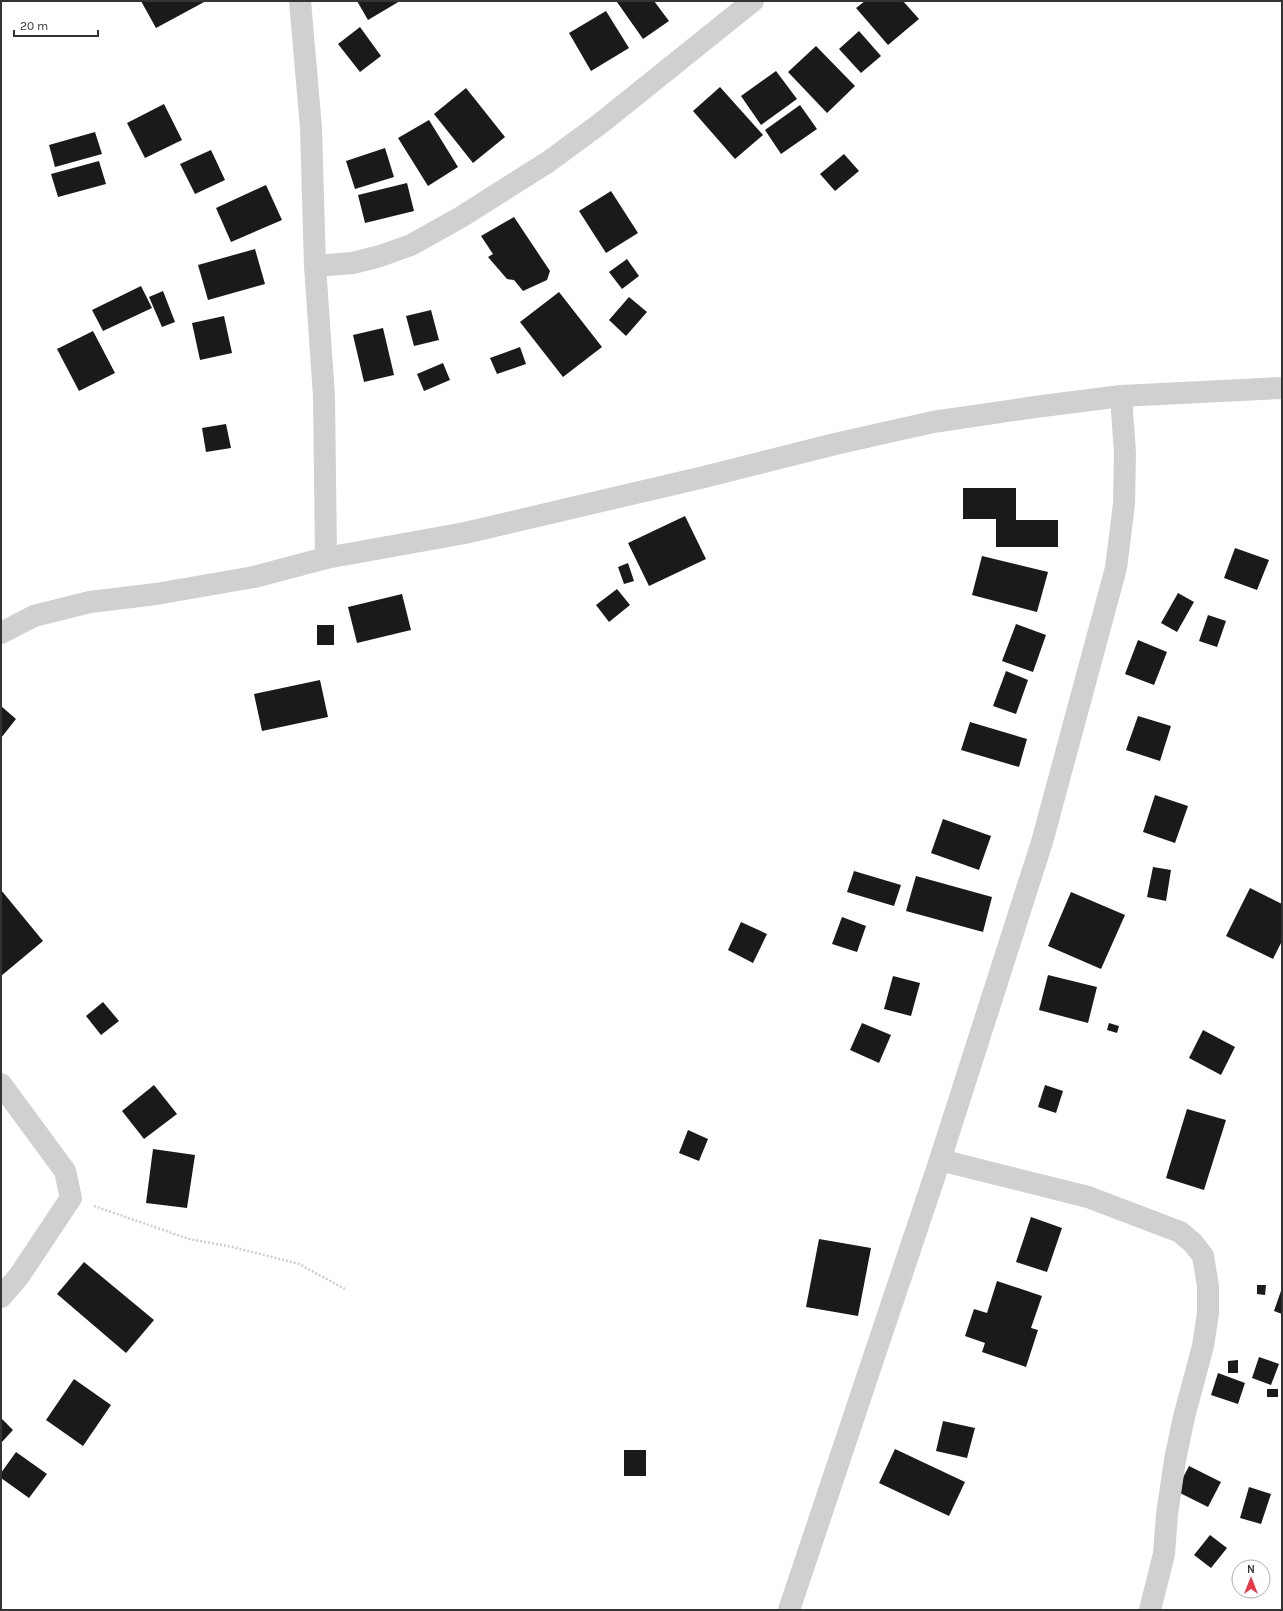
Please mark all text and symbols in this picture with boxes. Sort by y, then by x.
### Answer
scale bar [14,12,98,38]
text: 20 m [20,19,48,33]
north arrow [1231,1559,1271,1599]
text: N [1247,1563,1255,1576]

